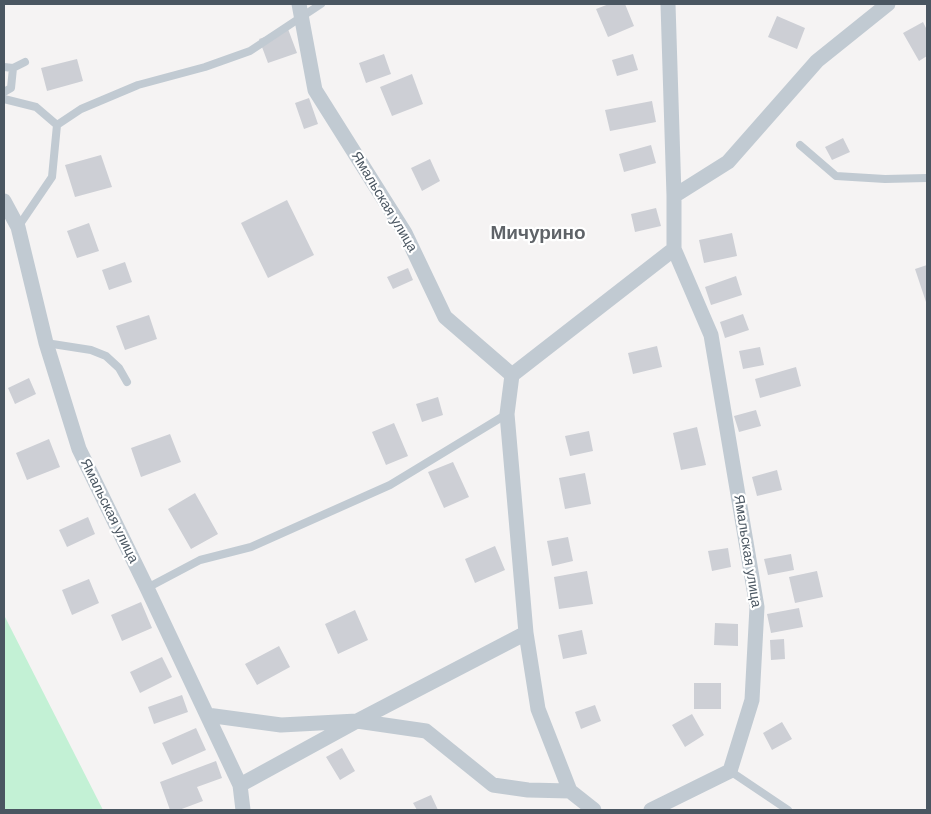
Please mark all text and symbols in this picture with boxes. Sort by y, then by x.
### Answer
street label: Ямальская улица [347,149,421,255]
district label: Мичурино [490,223,586,245]
street label: Ямальская улица [76,456,142,566]
street label: Ямальская улица [730,493,764,609]

